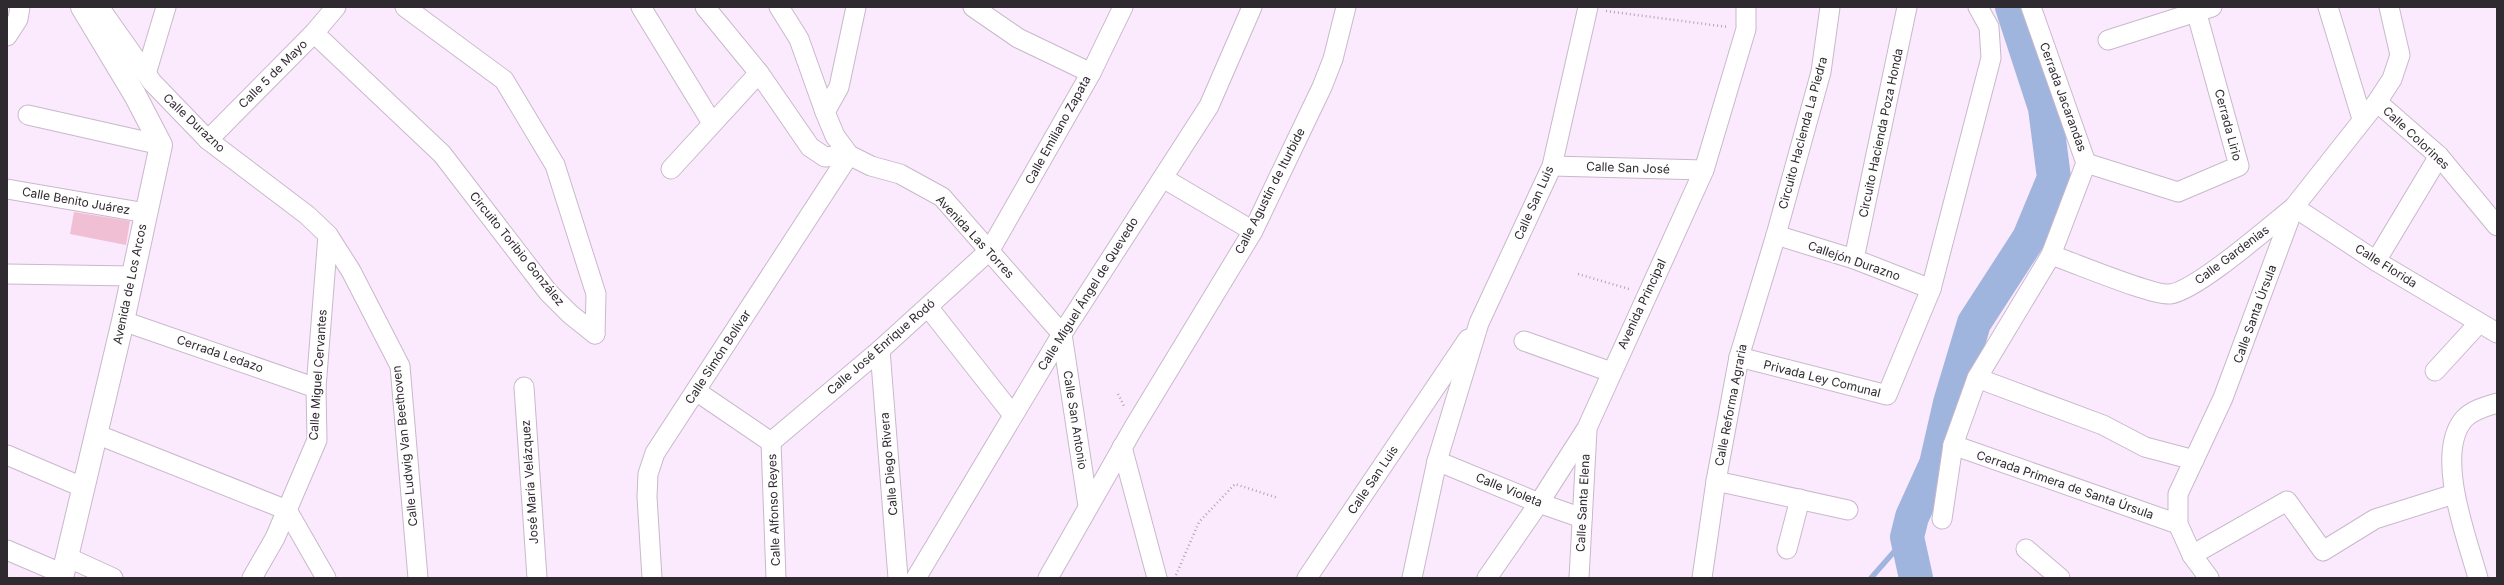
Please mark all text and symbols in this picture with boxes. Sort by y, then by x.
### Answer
street label: Calle 5 de Mayo [235,36,310,111]
street label: Cerrada Jacarandas [2037,40,2090,154]
street label: Circuito Hacienda Poza Honda [1855,47,1906,219]
street label: Circuito Hacienda La Piedra [1775,55,1830,211]
street label: Calle Emiliano Zapata [1021,73,1094,187]
street label: Cerrada Lirio [2212,87,2245,162]
street label: Calle Durazno [160,90,229,155]
street label: Calle Colorines [2380,103,2453,172]
street label: Calle Agustín de Iturbide [1231,125,1308,256]
street label: Calle San José [1586,159,1670,176]
street label: Calle San Luis [1510,163,1557,242]
street label: Calle Benito Juárez [21,184,131,217]
street label: Circuito Toribio González [467,189,568,309]
street label: Avenida Las Torres [933,192,1018,281]
street label: Calle Miguel Ángel de Quevedo [1034,214,1141,373]
street label: Avenida de Los Arcos [109,222,150,346]
street label: Calle Gardenias [2192,222,2272,287]
street label: Callejón Durazno [1806,238,1902,283]
street label: Calle Florida [2352,241,2420,291]
street label: Avenida Principal [1614,256,1669,351]
street label: Calle Santa Úrsula [2230,262,2279,365]
street label: Calle José Enrique Rodó [824,296,938,398]
street label: Calle Simón Bolívar [682,306,754,407]
street label: Calle Miguel Cervantes [305,309,330,441]
street label: Cerrada Ledazo [175,332,265,375]
street label: Calle Reforma Agraria [1711,343,1750,467]
street label: Privada Ley Comunal [1762,357,1882,400]
street label: Calle Ludwig Van Beethoven [389,365,420,527]
street label: Calle San Antonio [1060,369,1091,471]
street label: Calle Diego Rivera [877,412,900,516]
street label: José María Velázquez [518,419,541,545]
street label: Calle San Luis [1344,442,1401,517]
street label: Cerrada Primera de Santa Úrsula [1975,447,2156,522]
street label: Calle Alfonso Reyes [764,454,783,566]
street label: Calle Santa Elena [1572,454,1593,552]
street label: Calle Violeta [1474,469,1545,510]

